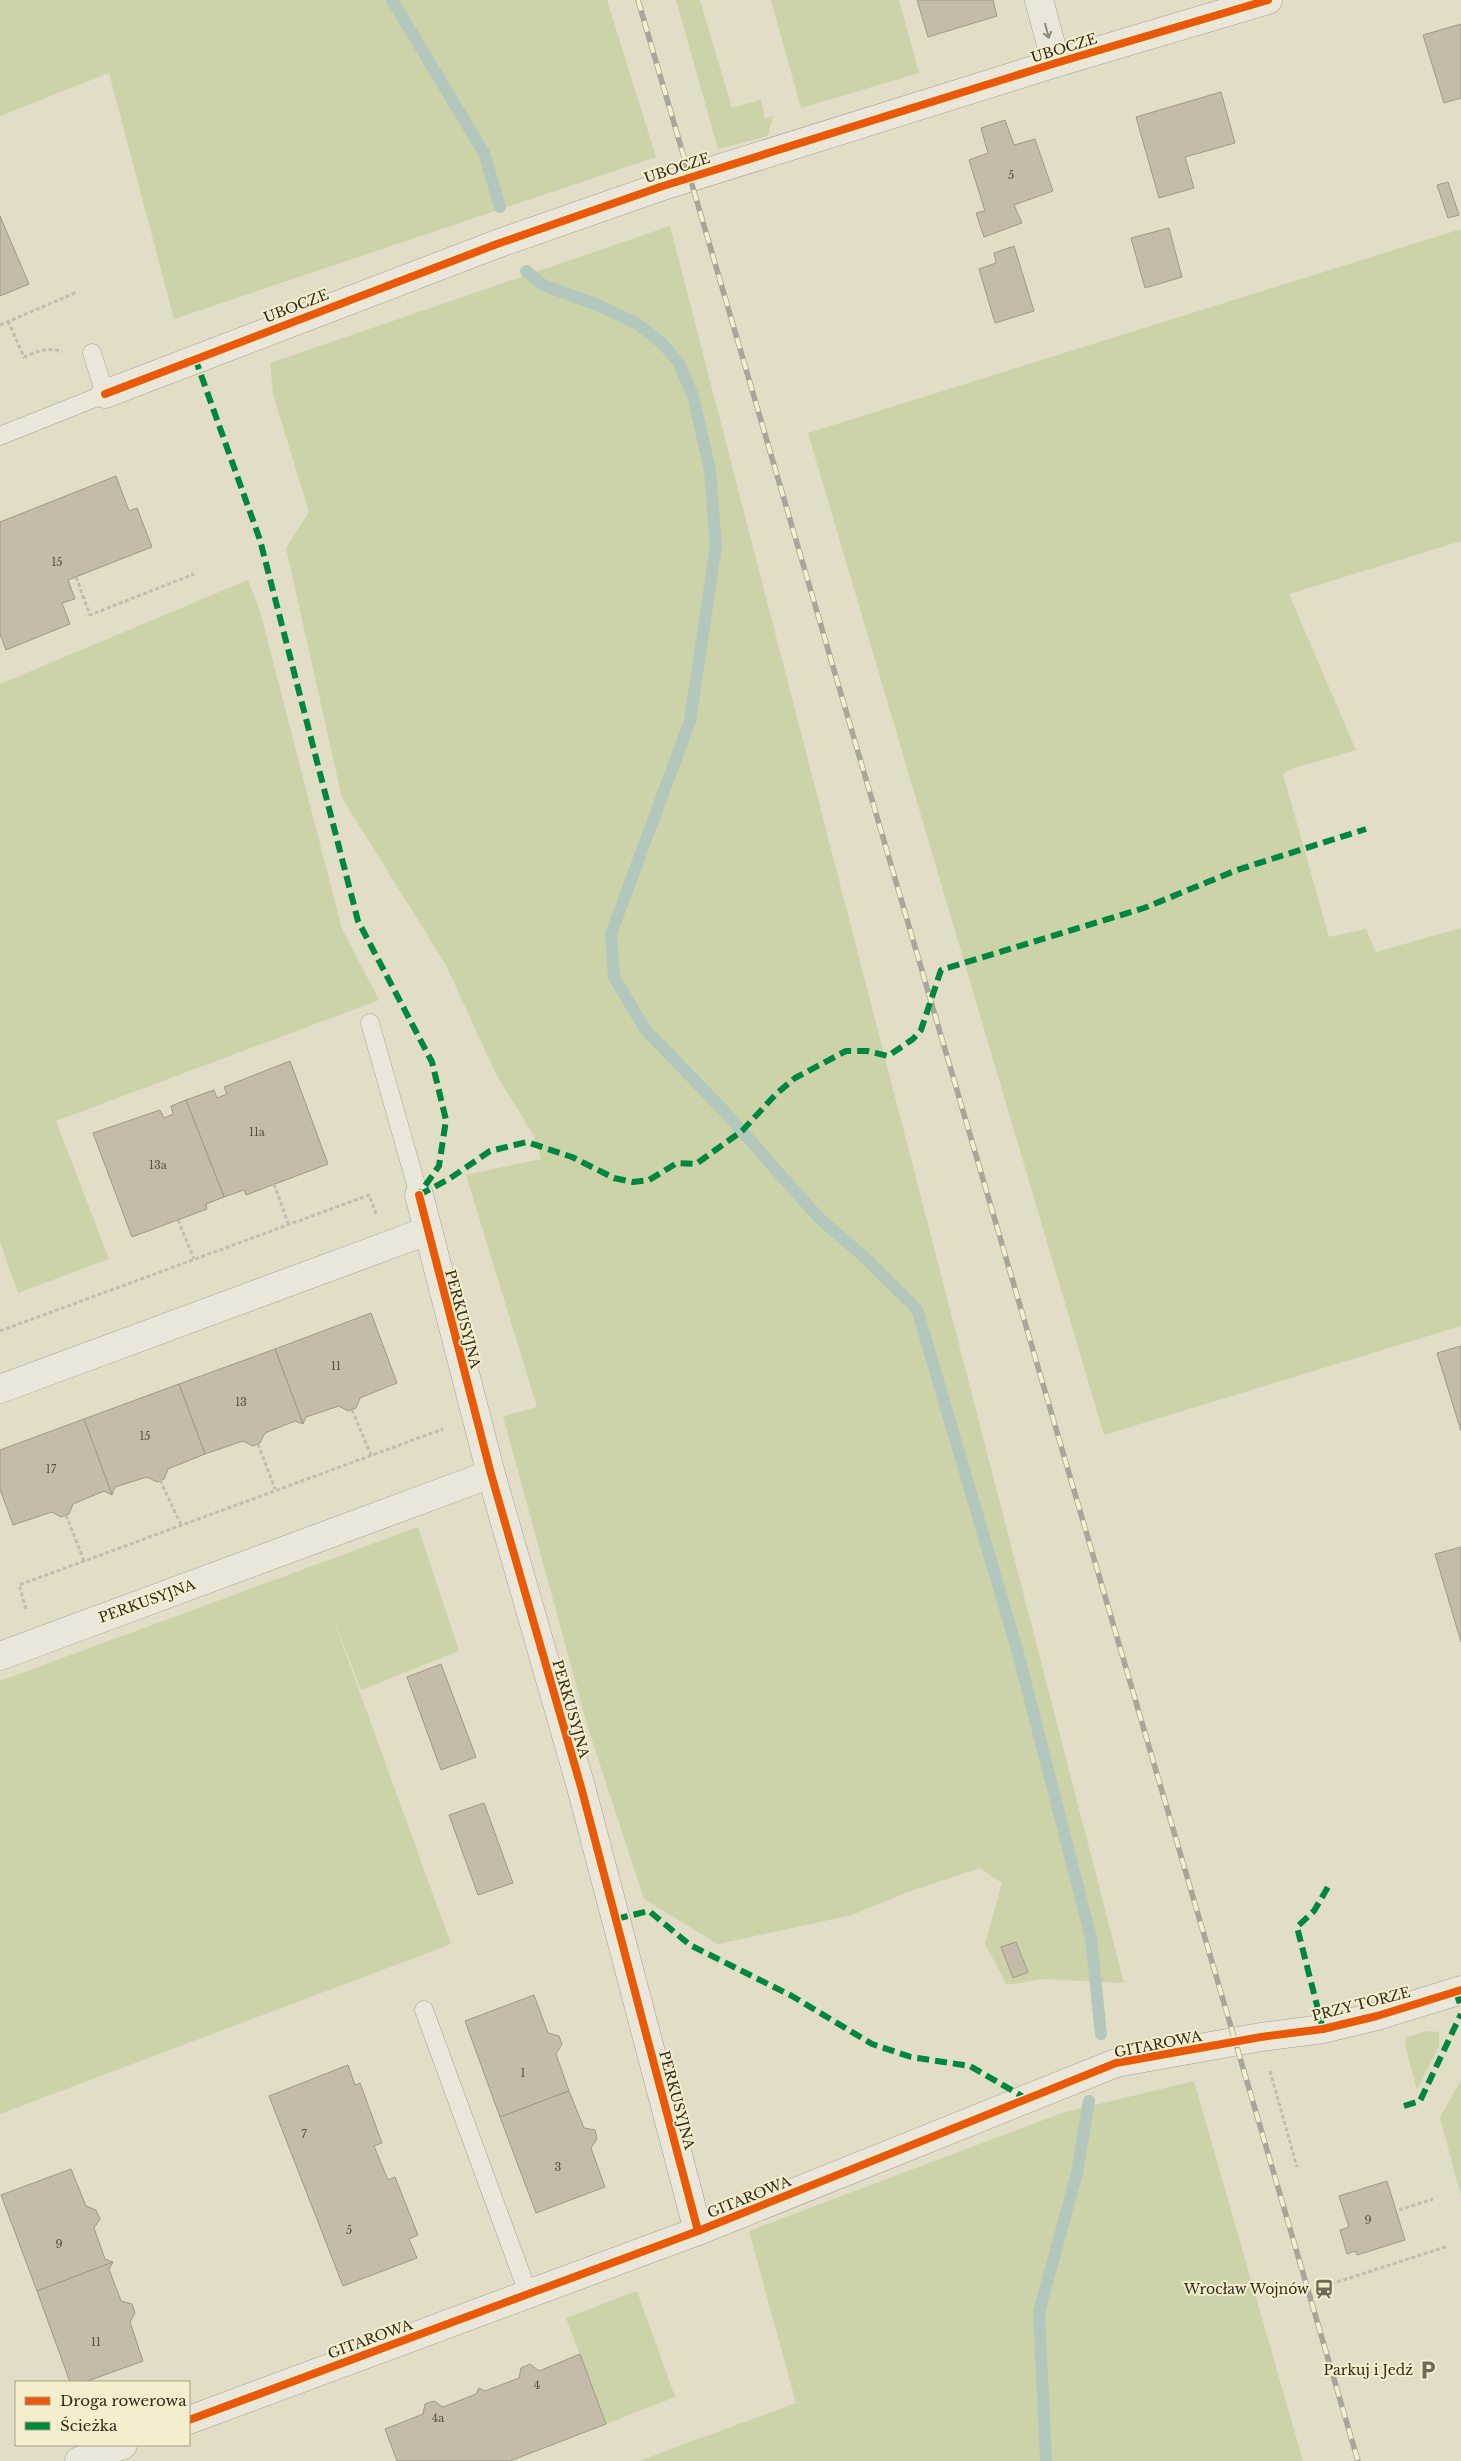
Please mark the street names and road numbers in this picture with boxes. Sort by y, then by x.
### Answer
street label: UBOCZE [1029,29,1099,67]
street label: UBOCZE [642,149,712,187]
street label: UBOCZE [261,285,331,327]
street label: PERKUSYJNA [441,1268,485,1371]
street label: PERKUSYJNA [96,1575,198,1627]
street label: PERKUSYJNA [548,1658,594,1761]
street label: PRZY TORZE [1310,1983,1412,2025]
street label: GITAROWA [1113,2027,1204,2061]
street label: PERKUSYJNA [655,2049,699,2152]
street label: GITAROWA [704,2172,794,2222]
street label: GITAROWA [325,2315,415,2363]

